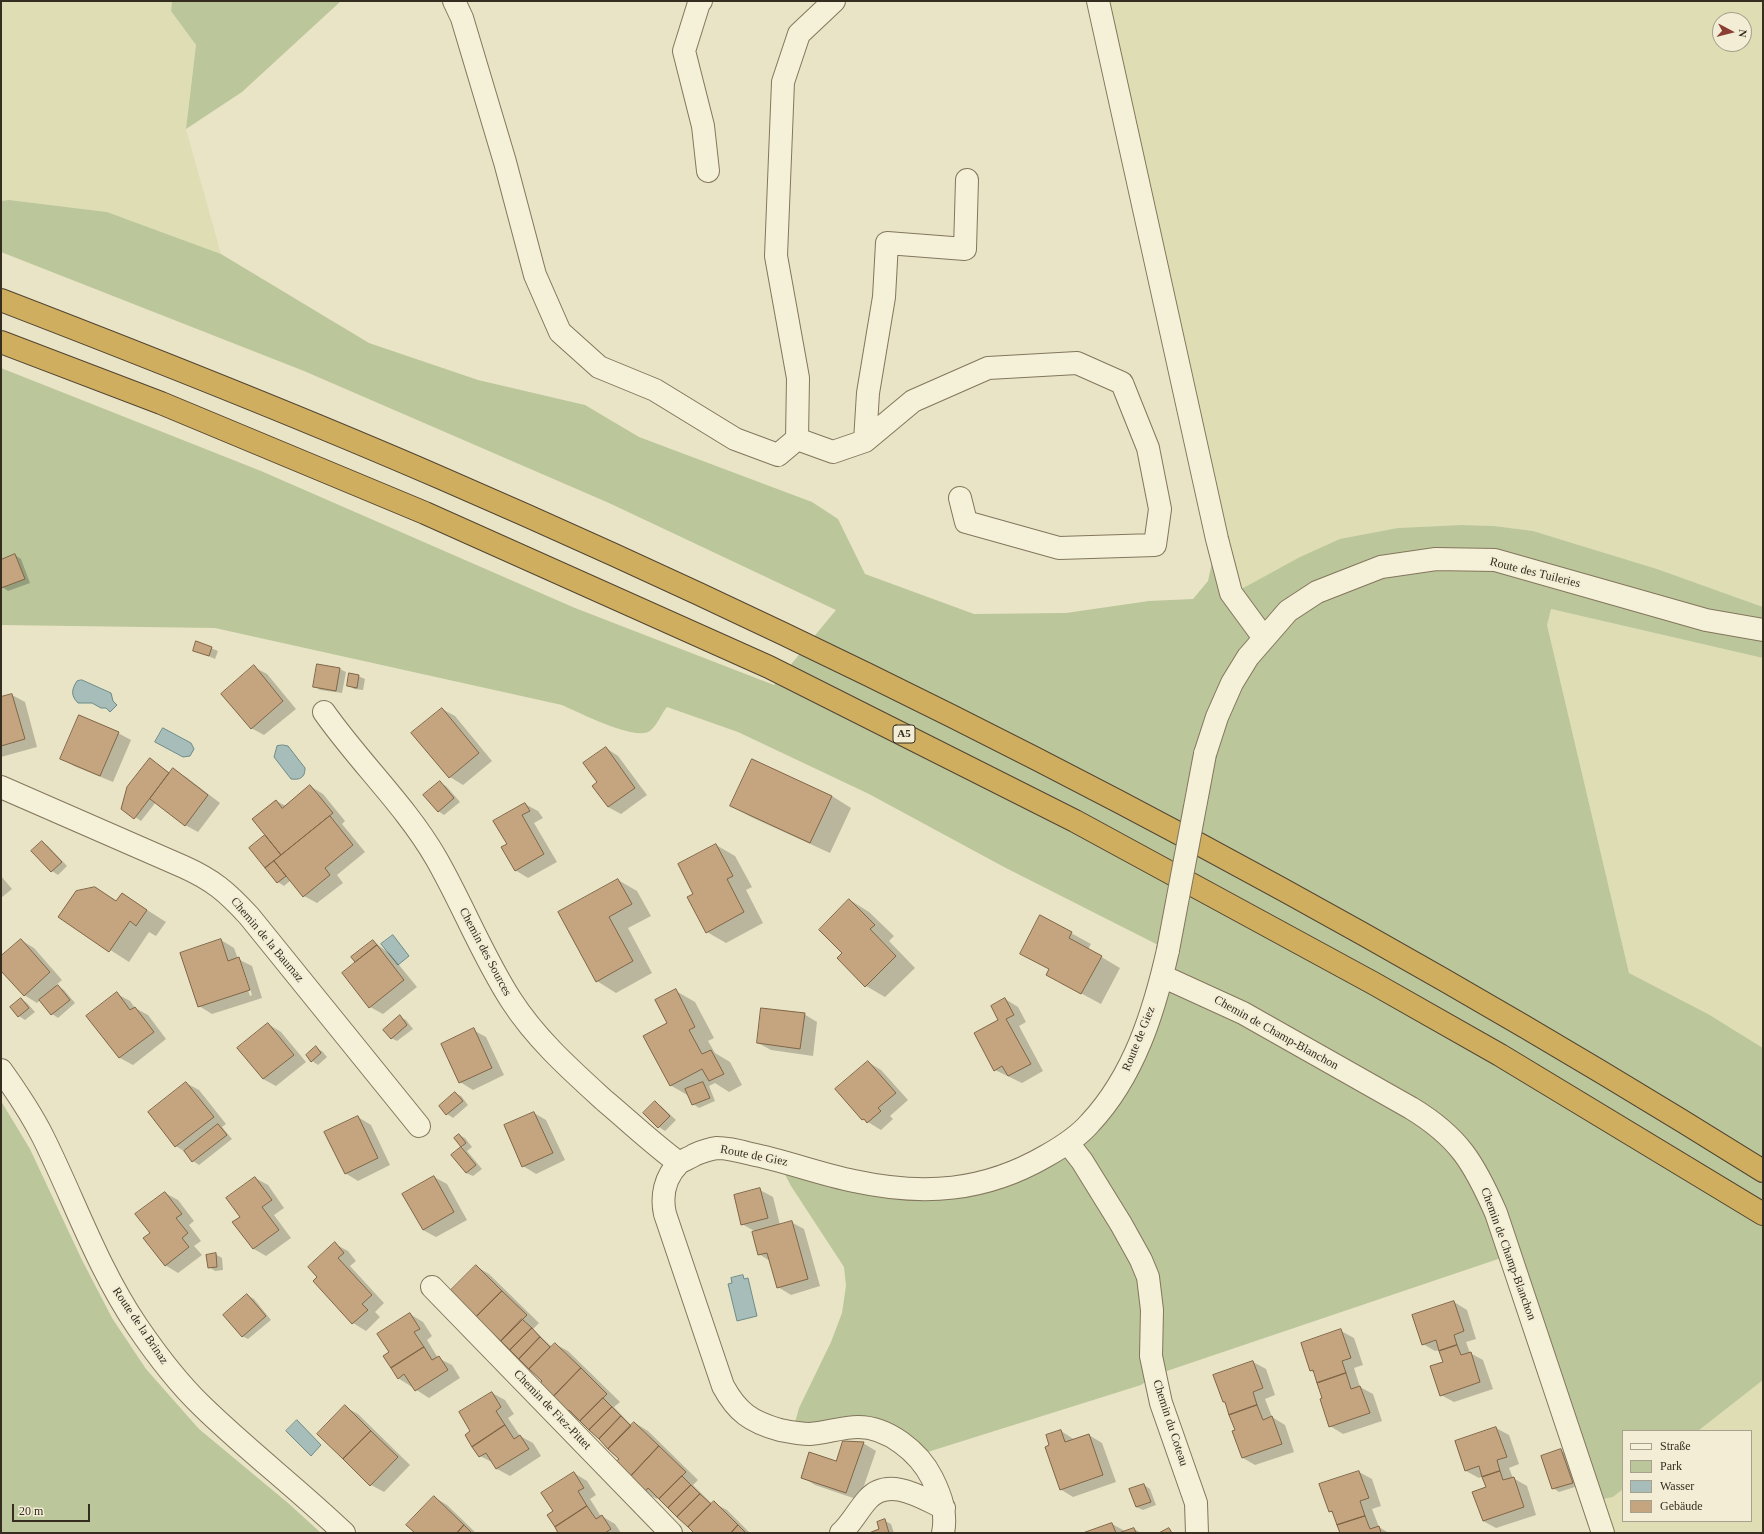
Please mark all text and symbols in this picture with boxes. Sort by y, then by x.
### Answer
north arrow [1712,12,1752,52]
text: N [1736,29,1749,38]
street label: Route des Tuileries [1488,555,1582,591]
road number: A5 [893,725,915,743]
street label: Chemin de la Baumaz [227,895,307,985]
street label: Chemin des Sources [456,905,514,999]
street label: Chemin de Champ-Blanchon [1211,993,1341,1073]
street label: Route de Giez [1119,1004,1159,1074]
street label: Route de Giez [719,1142,789,1170]
street label: Chemin de Champ-Blanchon [1477,1186,1539,1322]
street label: Route de la Brinaz [109,1285,171,1367]
street label: Chemin de Fiez-Pittet [510,1367,594,1453]
street label: Chemin du Coteau [1149,1378,1191,1468]
legend [1622,1430,1752,1522]
text: Straße [1660,1439,1691,1453]
text: Park [1660,1459,1682,1473]
text: Wasser [1660,1479,1694,1493]
scale bar [14,1496,92,1522]
text: Gebäude [1660,1499,1703,1513]
text: 20 m [19,1504,43,1518]

